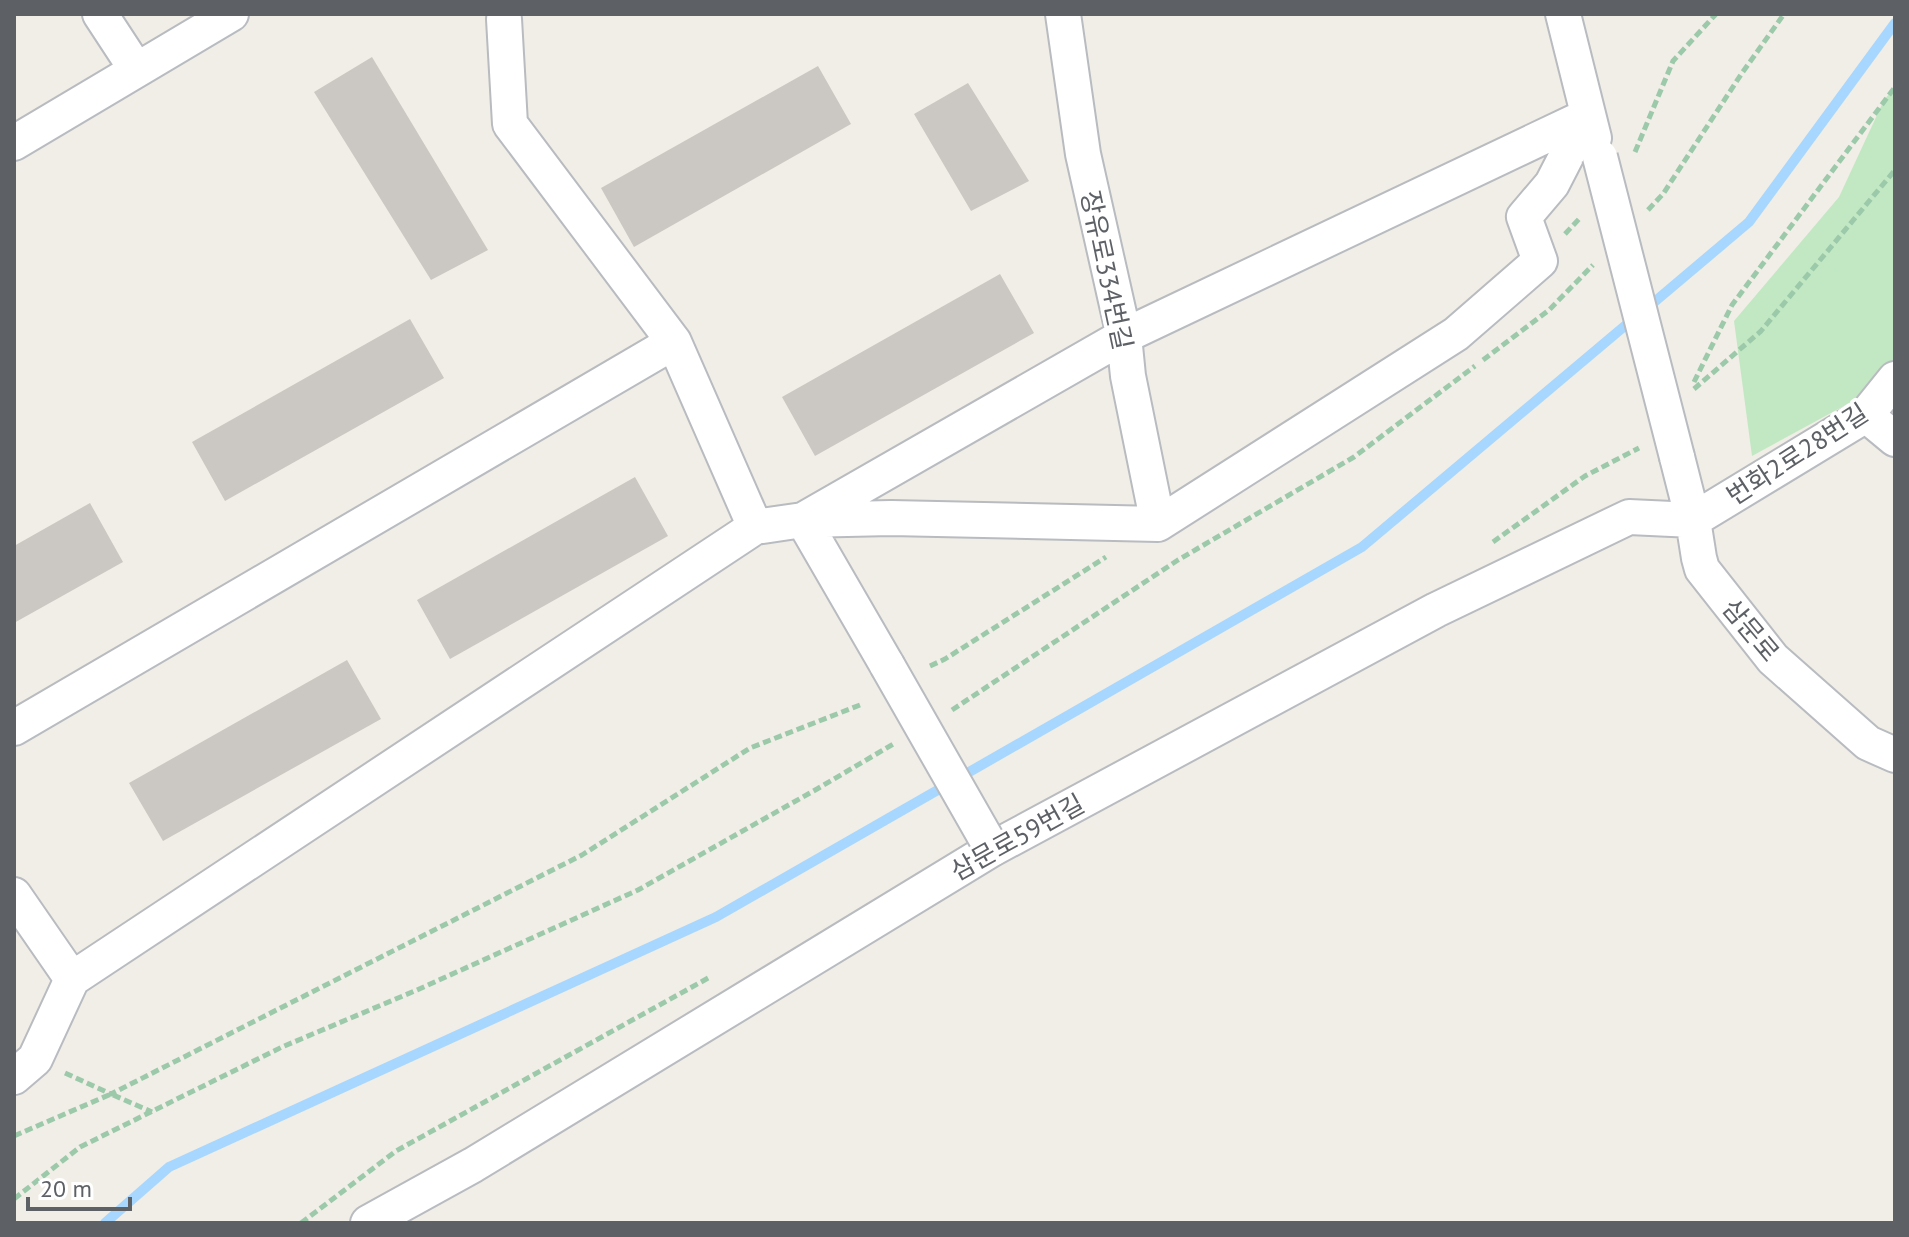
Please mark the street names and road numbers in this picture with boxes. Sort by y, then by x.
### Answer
street label: 장유로334번길 [1074,187,1140,353]
street label: 번화2로28번길 [1720,396,1874,512]
street label: 삼문로 [1715,592,1787,668]
street label: 삼문로59번길 [944,787,1090,887]

